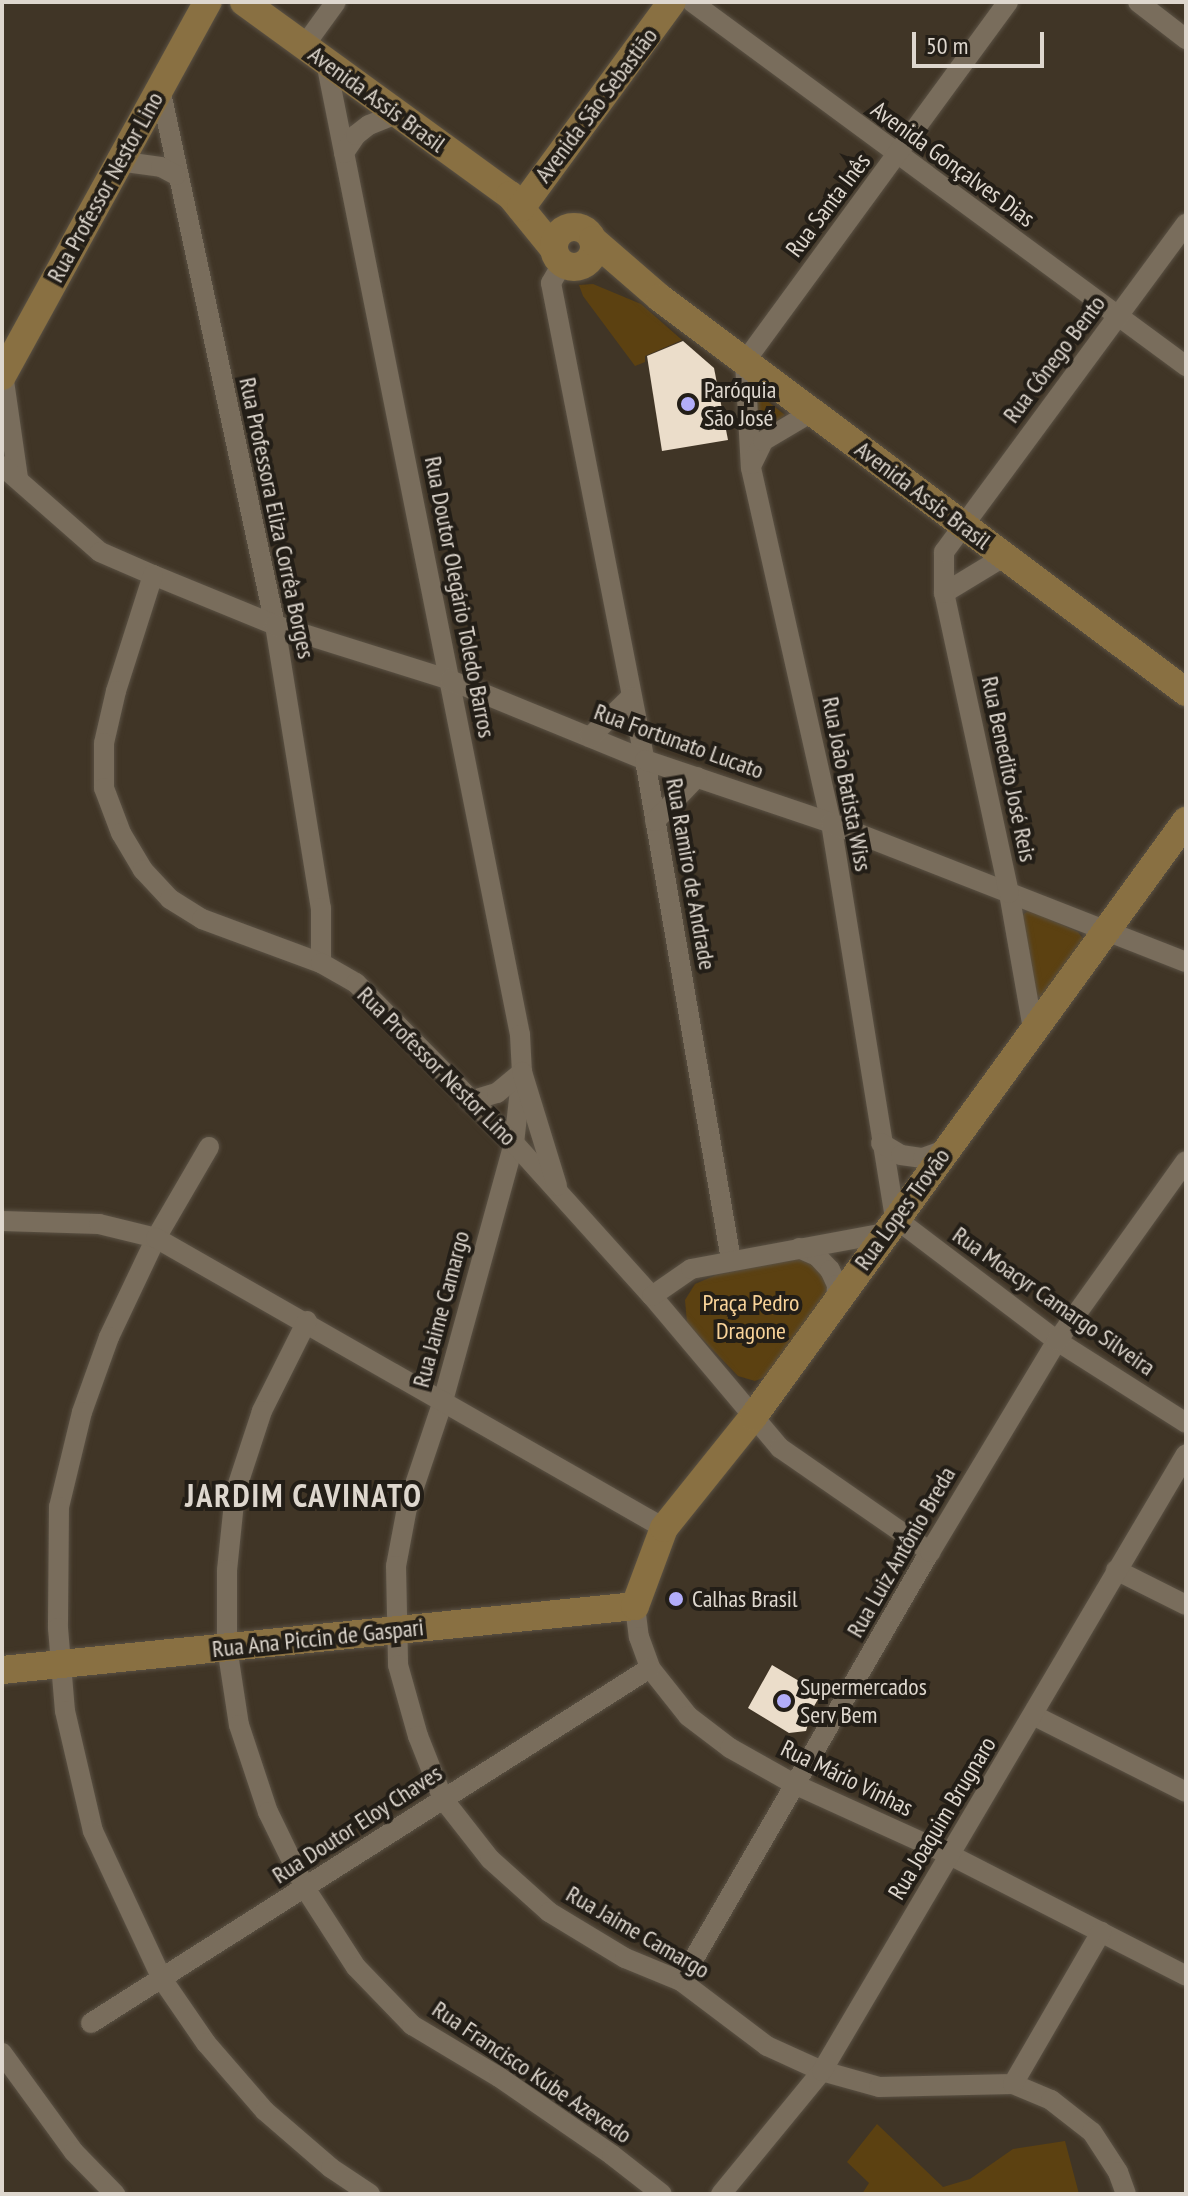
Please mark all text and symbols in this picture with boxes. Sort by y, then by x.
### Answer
scale bar [916,16,1048,66]
street label: Avenida São Sebastião [529,22,663,188]
text: 50 m [926,30,968,61]
street label: Avenida Assis Brasil [303,39,451,159]
street label: Rua Professor Nestor Lino [41,87,169,287]
street label: Avenida Gonçalves Dias [866,95,1040,233]
street label: Rua Santa Inês [780,147,876,263]
street label: Rua Cônego Bento [997,290,1111,428]
street label: Rua Professora Eliza Corrêa Borges [233,375,321,661]
place label: Paróquia São José [704,376,776,432]
marker: Paróquia São José [679,395,697,413]
street label: Avenida Assis Brasil [849,434,997,556]
street label: Rua Doutor Olegário Toledo Barros [419,454,501,740]
street label: Rua Benedito José Reis [975,674,1043,864]
street label: Rua João Batista Wiss [816,694,878,874]
street label: Rua Fortunato Lucato [590,697,768,785]
street label: Rua Ramiro de Andrade [660,776,722,972]
street label: Rua Professor Nestor Lino [351,980,523,1152]
street label: Rua Lopes Trovão [848,1142,956,1276]
street label: Rua Moacyr Camargo Silveira [947,1220,1161,1382]
street label: Rua Jaime Camargo [406,1228,476,1390]
park label: Praça Pedro Dragone [703,1289,799,1345]
street label: Rua Luiz Antônio Breda [840,1461,962,1643]
district label: JARDIM CAVINATO [185,1476,423,1514]
place label: Calhas Brasil [692,1585,798,1613]
marker: Calhas Brasil [667,1590,685,1608]
street label: Rua Ana Piccin de Gaspari [210,1613,426,1663]
place label: Supermercados Serv Bem [800,1673,927,1729]
marker: Supermercados Serv Bem [775,1692,793,1710]
street label: Rua Joaquim Brugnaro [882,1731,1002,1905]
street label: Rua Mário Vinhas [776,1734,918,1822]
street label: Rua Doutor Eloy Chaves [267,1758,447,1890]
street label: Rua Jaime Camargo [561,1879,715,1985]
street label: Rua Francisco Kube Azevedo [427,1994,637,2150]

